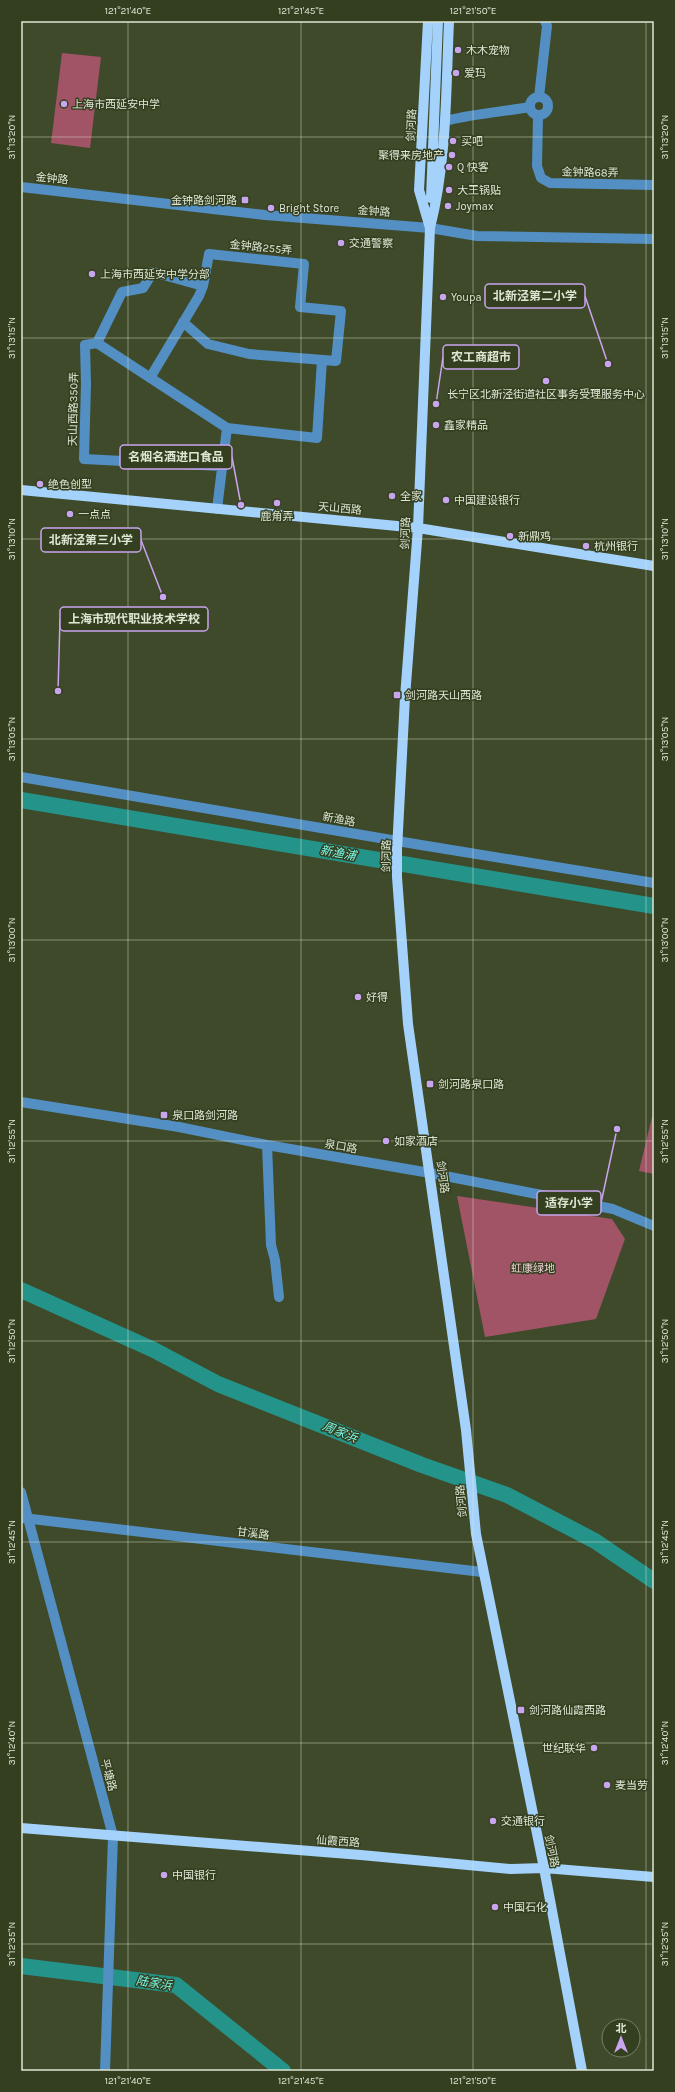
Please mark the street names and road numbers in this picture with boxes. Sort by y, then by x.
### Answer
street label: 剑河路 [404,108,419,142]
street label: 金钟路68弄 [561,166,619,179]
street label: 金钟路 [35,170,69,187]
street label: 金钟路 [357,204,391,219]
street label: 金钟路255弄 [229,238,293,257]
street label: 天山西路350弄 [66,372,81,446]
street label: 天山西路 [317,500,362,517]
street label: 剑河路 [398,516,413,550]
street label: 新渔路 [322,810,356,829]
street label: 剑河路 [380,839,393,873]
street label: 泉口路 [324,1137,358,1156]
street label: 剑河路 [434,1160,451,1194]
street label: 剑河路 [454,1484,469,1518]
street label: 甘溪路 [236,1525,270,1542]
street label: 平塘路 [98,1758,119,1793]
street label: 仙霞西路 [316,1833,360,1850]
street label: 剑河路 [542,1834,561,1869]

